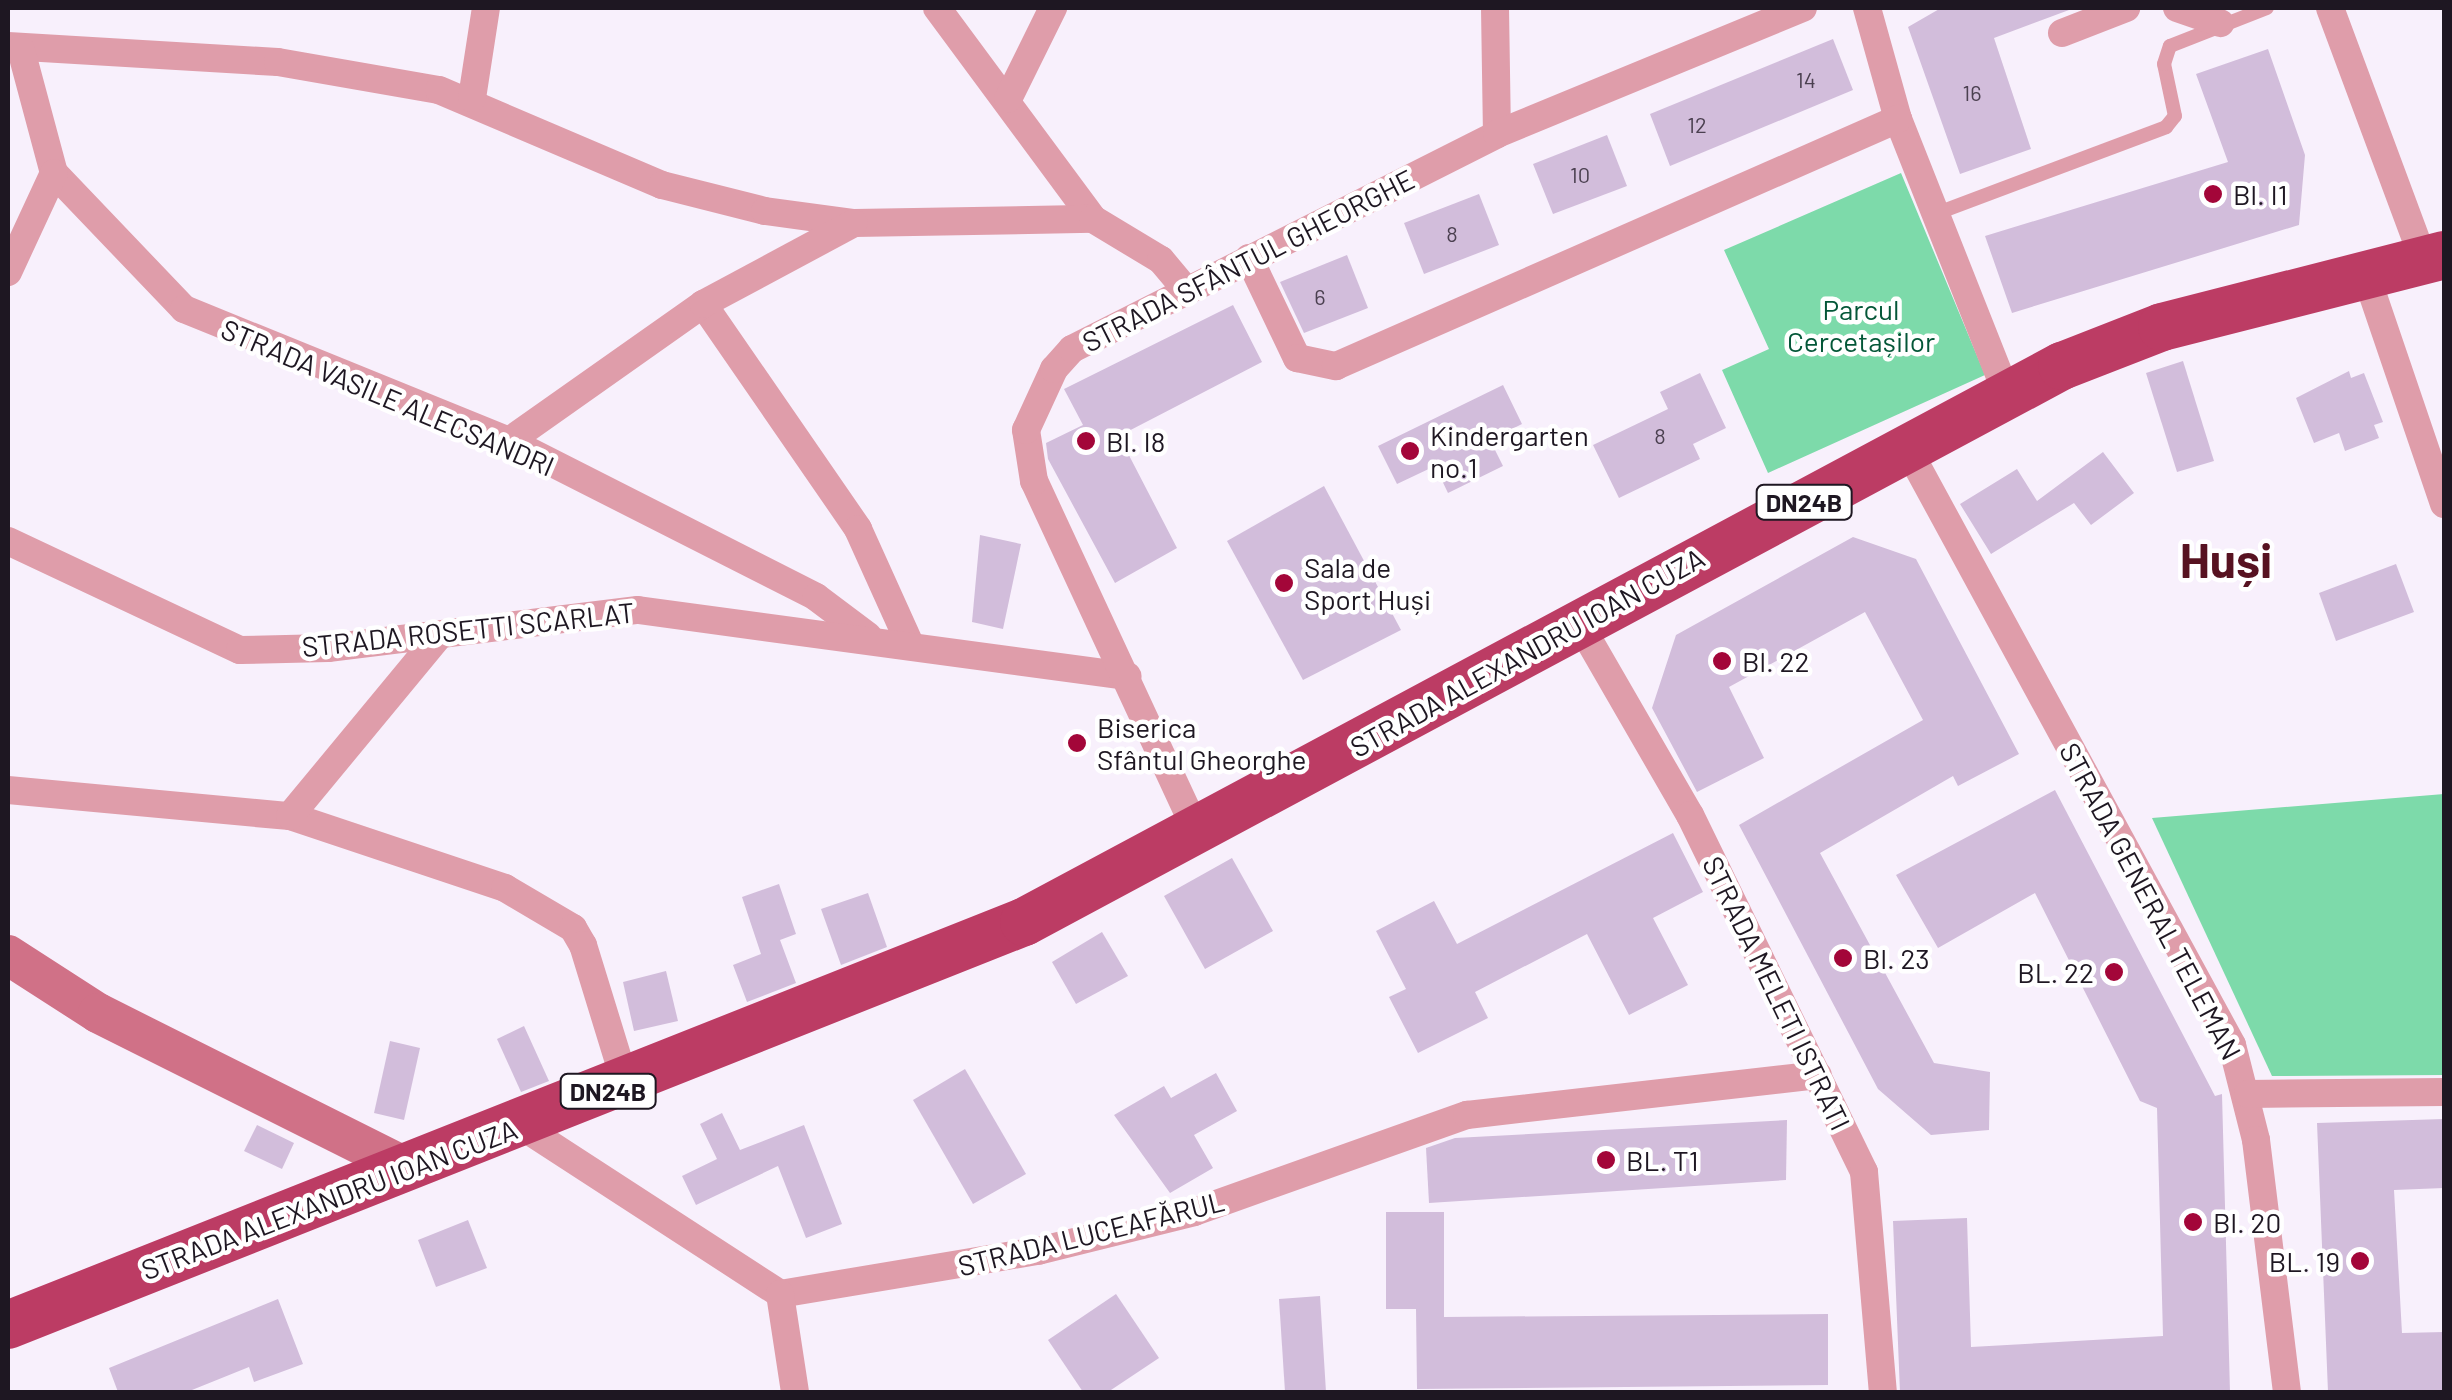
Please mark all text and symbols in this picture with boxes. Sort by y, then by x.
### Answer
house number: 14 [1796,67,1816,93]
house number: 16 [1962,80,1982,106]
house number: 12 [1687,112,1707,138]
street label: STRADA SFÂNTUL GHEORGHE [1076,162,1420,358]
house number: 10 [1570,162,1590,188]
place label: Bl. I1 [2233,177,2287,211]
marker: Bl. I1 [2202,183,2224,205]
house number: 8 [1446,221,1458,247]
house number: 6 [1314,284,1326,310]
park label: Parcul Cercetașilor [1787,292,1935,358]
street label: STRADA VASILE ALECSANDRI [216,312,560,482]
place label: Kindergarten no.1 [1430,418,1589,484]
house number: 8 [1654,423,1666,449]
place label: Bl. I8 [1106,424,1165,458]
marker: Bl. I8 [1075,430,1097,452]
marker: Kindergarten no.1 [1399,440,1421,462]
road number: DN24B [1754,482,1854,522]
district label: Huși [2180,531,2272,589]
street label: STRADA ALEXANDRU IOAN CUZA [1344,540,1710,764]
place label: Sala de Sport Huși [1304,550,1431,616]
marker: Sala de Sport Huși [1273,572,1295,594]
street label: STRADA ROSETTI SCARLAT [300,595,636,663]
place label: Bl. 22 [1742,644,1809,678]
marker: Bl. 22 [1711,650,1733,672]
place label: Biserica Sfântul Gheorghe [1097,710,1306,776]
marker: Biserica Sfântul Gheorghe [1066,732,1088,754]
street label: STRADA GENERAL TELEMAN [2053,737,2249,1065]
street label: STRADA MELETI ISTRATI [1696,851,1858,1135]
place label: Bl. 23 [1863,941,1930,975]
marker: Bl. 23 [1832,947,1854,969]
place label: BL. 22 [2017,955,2094,989]
marker: BL. 22 [2103,961,2125,983]
road number: DN24B [558,1071,658,1111]
street label: STRADA ALEXANDRU IOAN CUZA [136,1112,522,1286]
place label: BL. T1 [1626,1143,1699,1177]
marker: BL. T1 [1595,1149,1617,1171]
street label: STRADA LUCEAFĂRUL [954,1184,1228,1282]
place label: Bl. 20 [2213,1205,2281,1239]
marker: Bl. 20 [2182,1211,2204,1233]
place label: BL. 19 [2269,1244,2340,1278]
marker: BL. 19 [2349,1250,2371,1272]

